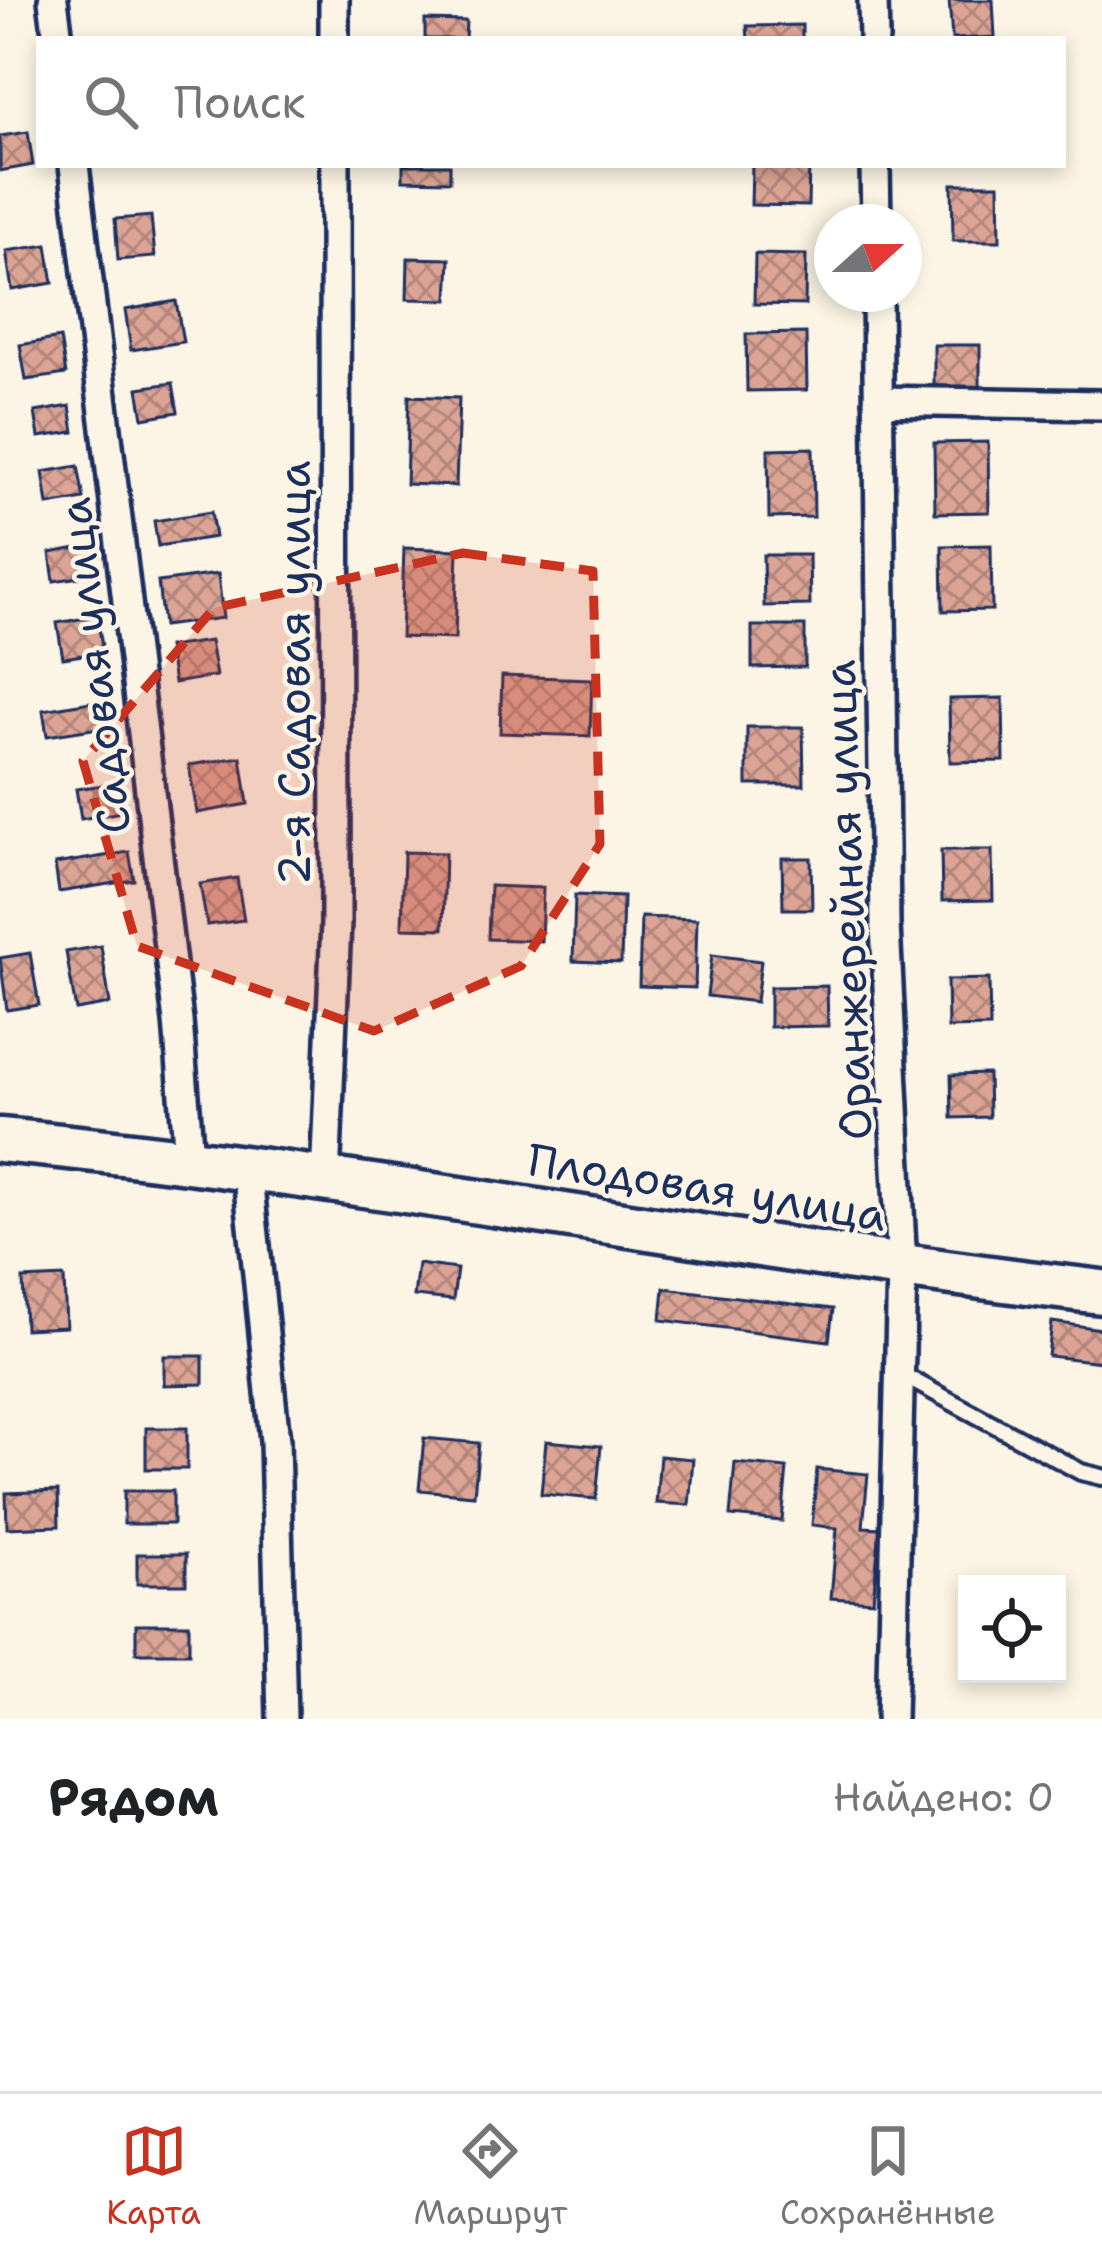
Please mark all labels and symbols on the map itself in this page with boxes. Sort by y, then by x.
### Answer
north arrow [814,204,922,312]
street label: 2-я Садовая улица [264,460,324,886]
street label: Садовая улица [44,495,144,837]
street label: Оранжерейная улица [809,659,885,1141]
street label: Плодовая улица [523,1129,891,1245]

